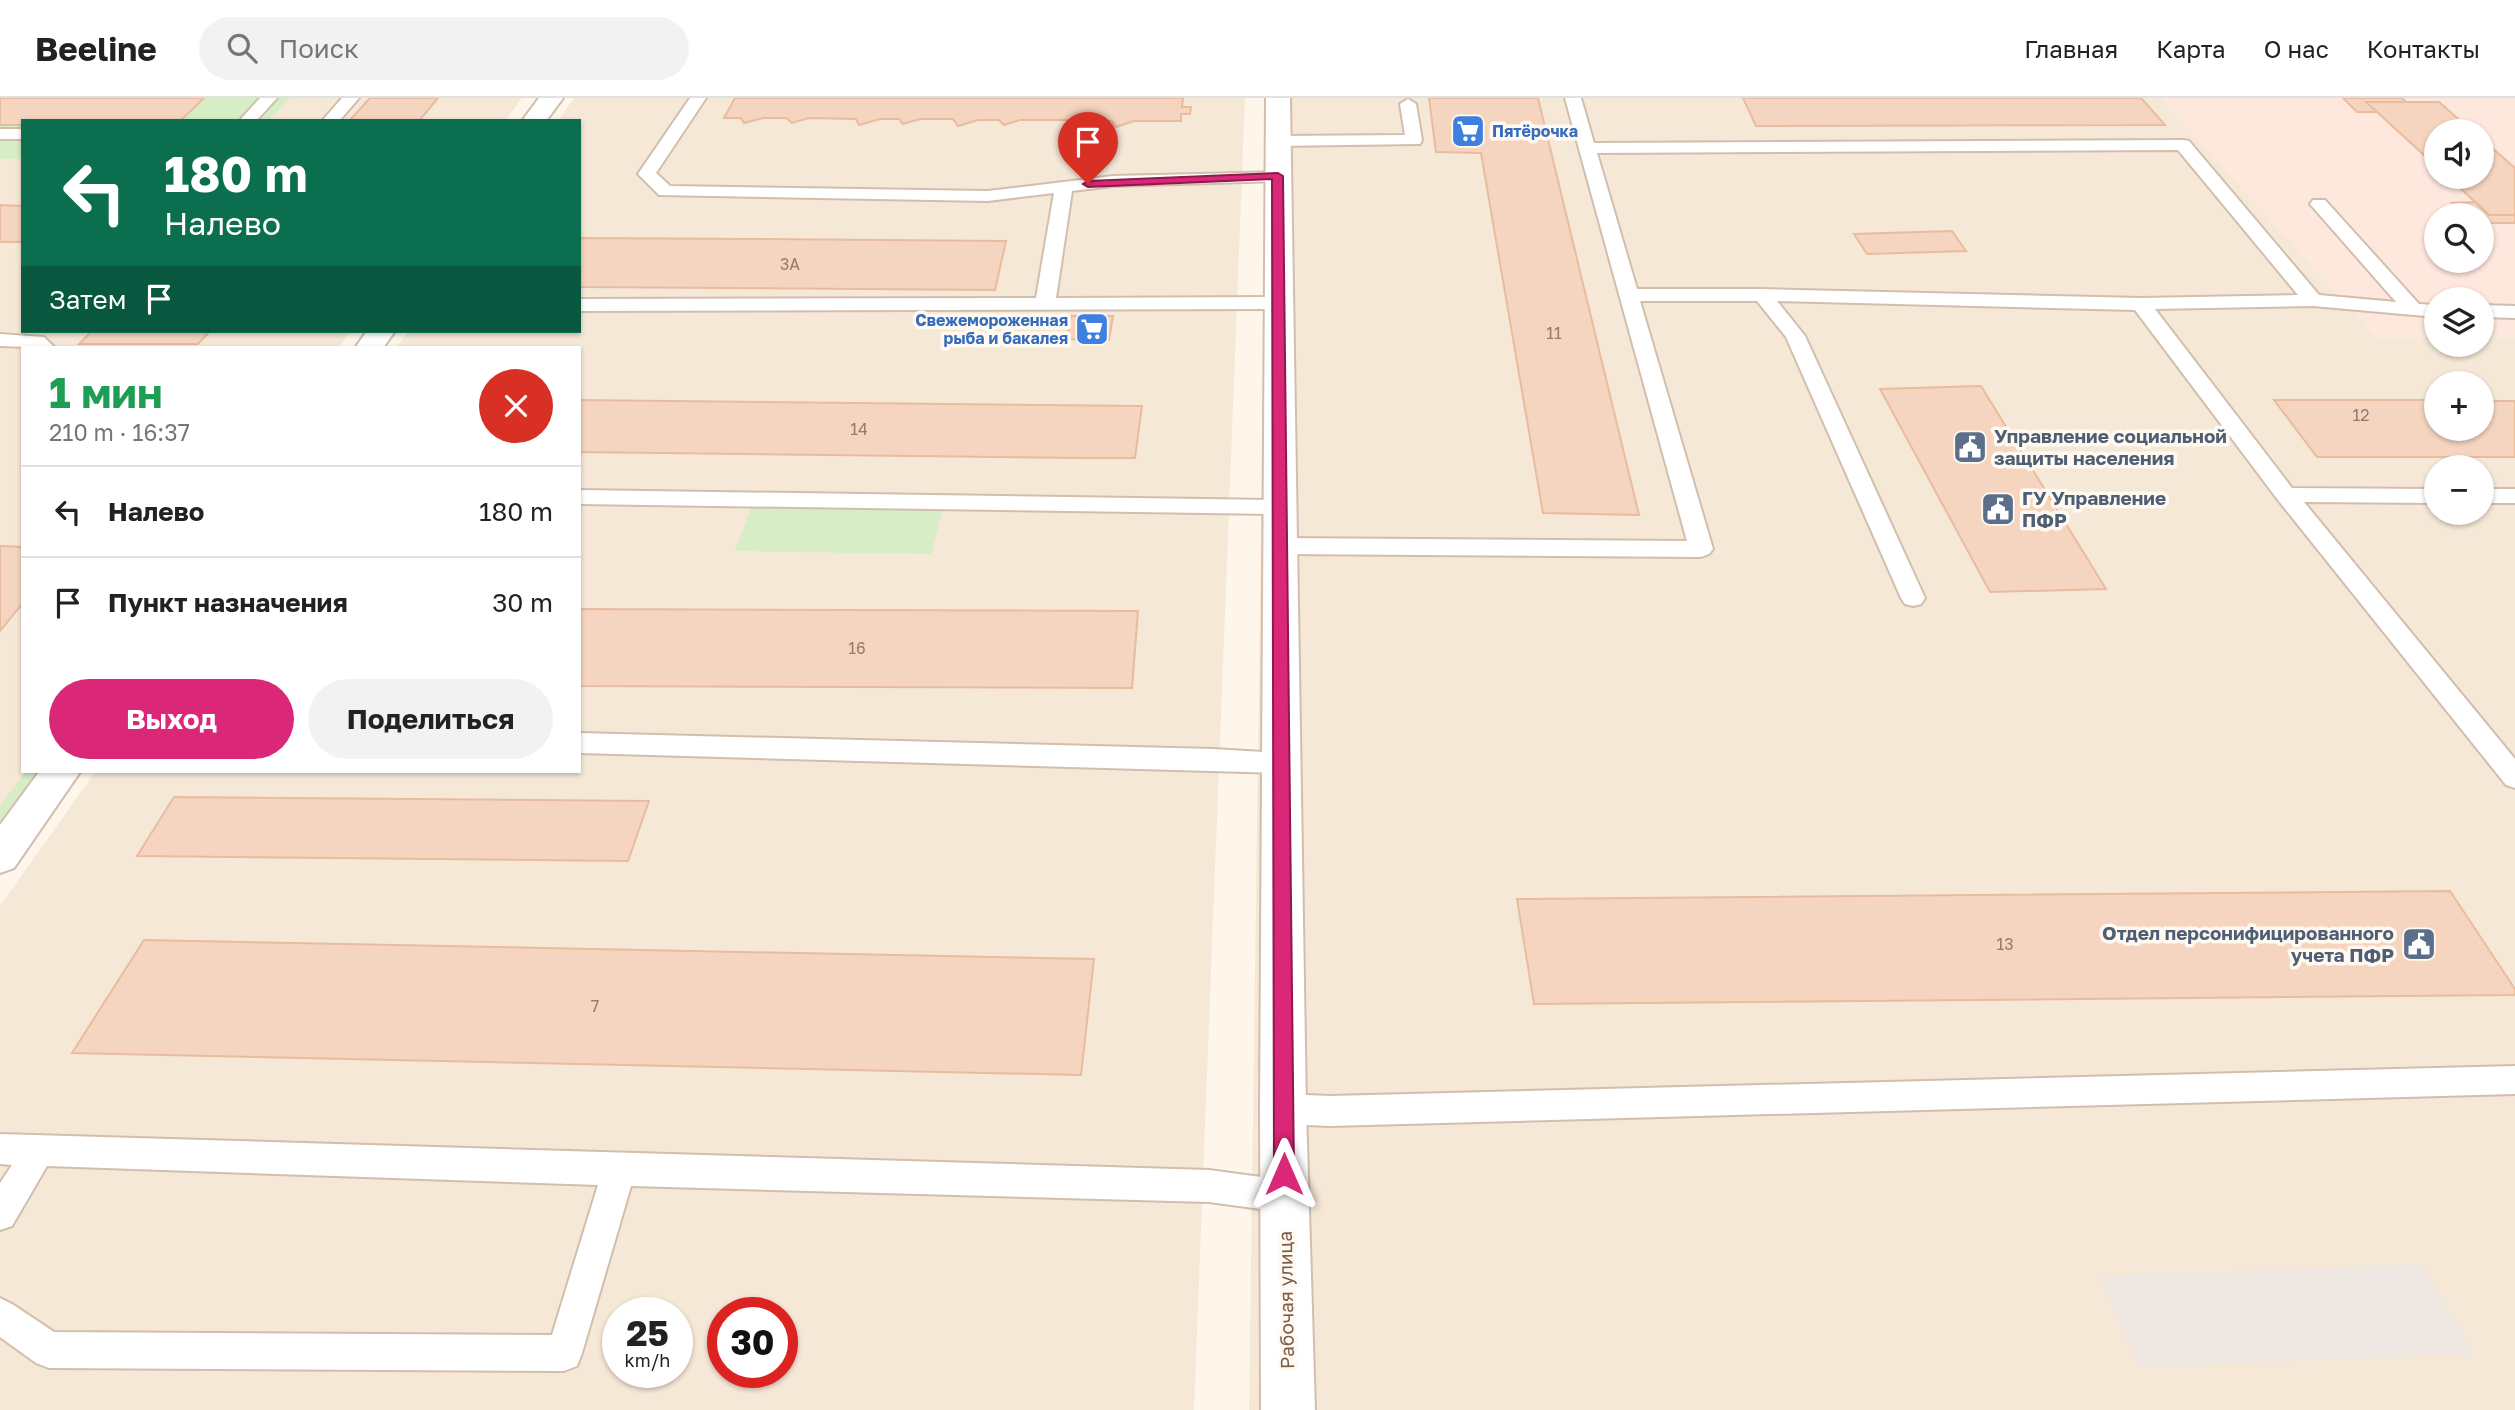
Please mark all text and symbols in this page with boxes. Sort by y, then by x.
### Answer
search box [199,17,689,80]
text: Beeline [35,29,157,68]
icon: search [223,29,261,67]
text: Поиск [279,33,359,64]
text: Главная [2024,34,2118,63]
text: Карта [2156,34,2226,63]
text: О нас [2264,34,2329,63]
text: Контакты [2367,34,2480,63]
pin [1058,112,1118,184]
supermarket icon: Пятёрочка [1449,112,1487,150]
map controls [2424,119,2494,525]
button: sound [2424,119,2494,189]
place label: Пятёрочка [1492,121,1578,141]
icon: arrive [1069,123,1107,161]
text: 180 m [164,144,308,203]
icon: left [49,147,140,238]
button: search [2424,203,2494,273]
text: Налево [164,204,281,242]
house number: 3А [780,254,800,274]
icon: arrive [140,280,178,318]
text: Затем [49,284,126,315]
button: layers [2424,287,2494,357]
place label: Свежемороженная рыба и бакалея [915,310,1068,348]
supermarket icon: Свежемороженная рыба и бакалея [1073,310,1111,348]
house number: 11 [1546,323,1562,343]
text: 1 мин [49,367,163,417]
button: close [479,369,553,443]
button: + [2424,371,2494,441]
house number: 12 [2352,405,2370,425]
text: 210 m · 16:37 [49,418,190,446]
house number: 14 [850,419,868,439]
place label: Управление социальной защиты населения [1994,424,2227,469]
public building icon: Управление социальной защиты населения [1951,428,1989,466]
button: − [2424,455,2494,525]
place label: ГУ Управление ПФР [2022,486,2166,531]
public building icon: ГУ Управление ПФР [1979,490,2017,528]
icon: left [49,493,87,531]
text: Налево [108,496,204,527]
text: 180 m [479,496,553,527]
icon: arrive [49,584,87,622]
text: Пункт назначения [108,587,348,618]
text: 30 m [492,587,553,618]
house number: 16 [848,638,866,658]
button: Выход [49,679,294,759]
button: Поделиться [308,679,553,759]
place label: Отдел персонифицированного учета ПФР [2102,921,2394,966]
public building icon: Отдел персонифицированного учета ПФР [2400,925,2438,963]
house number: 13 [1996,934,2014,954]
house number: 7 [591,996,599,1016]
position arrow [1247,1137,1321,1211]
street label: Рабочая улица [1273,1231,1298,1369]
speed limit sign: 30 [707,1297,798,1388]
text: 25 [626,1312,669,1354]
text: km/h [625,1349,670,1371]

